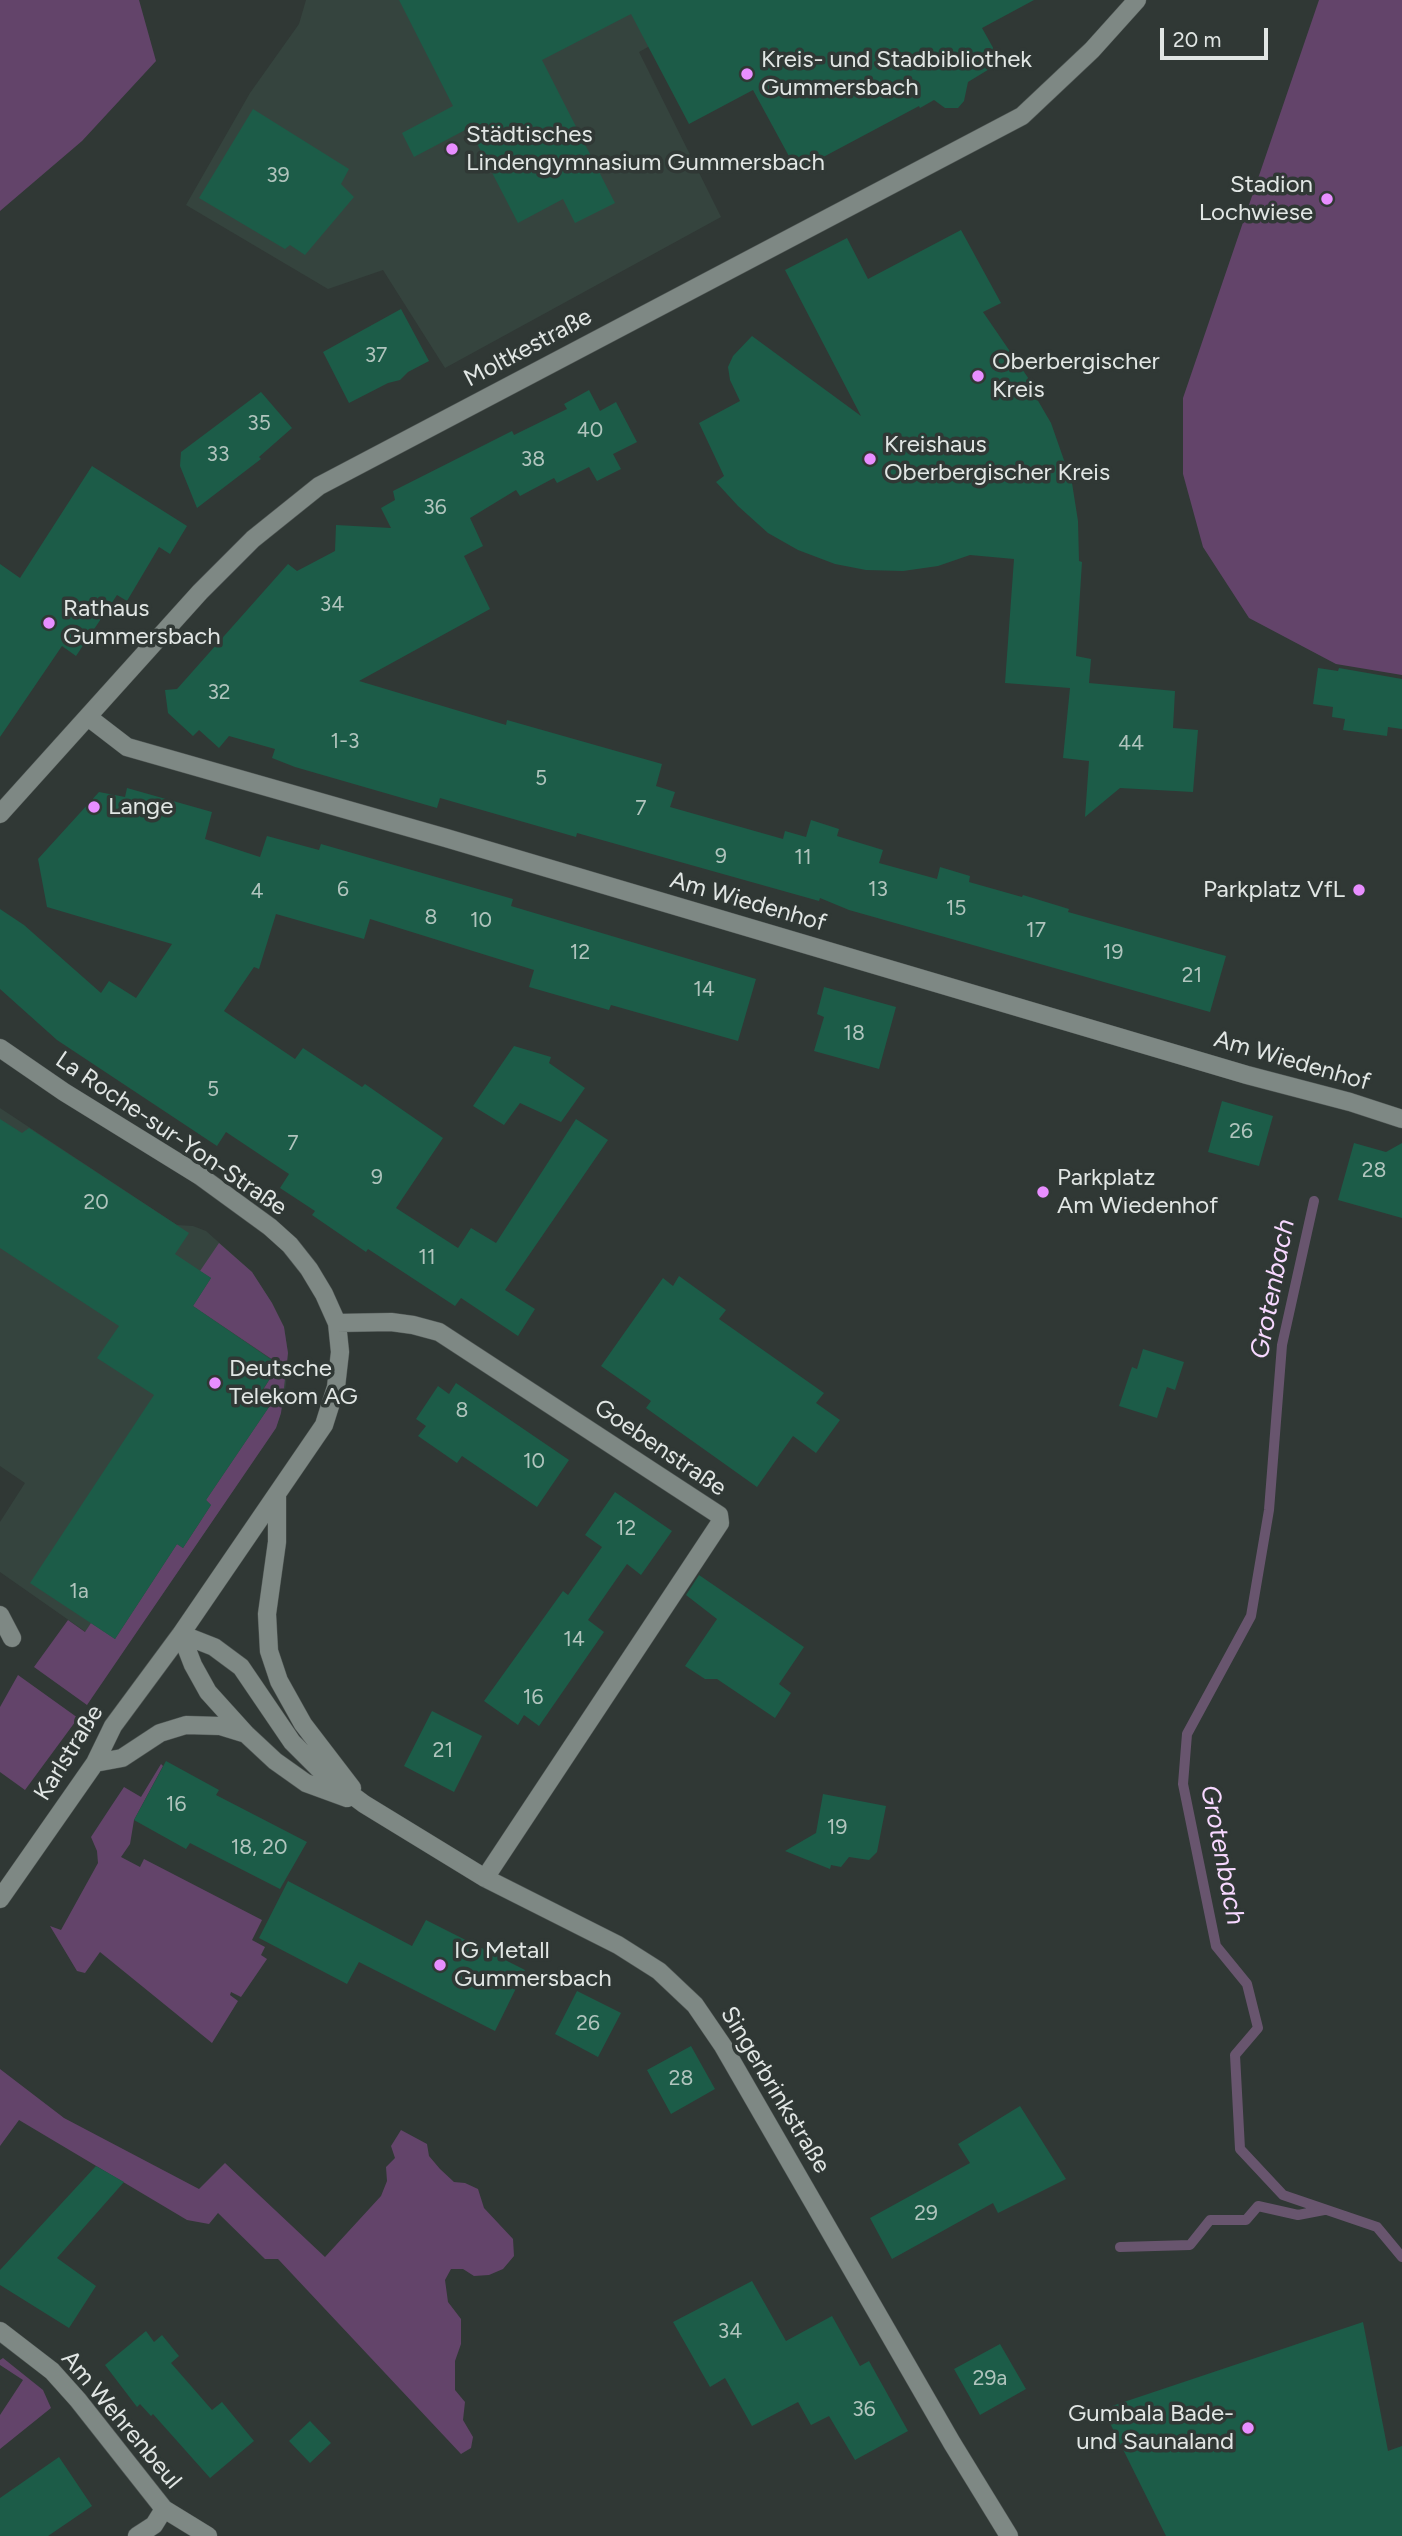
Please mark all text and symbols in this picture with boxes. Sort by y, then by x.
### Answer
scale bar [1164,14,1272,58]
text: 20 m [1173,27,1221,52]
place label: Kreis- und Stadbibliothek Gummersbach [761,46,1032,102]
marker: Kreis- und Stadbibliothek Gummersbach [739,66,755,82]
place label: Städtisches Lindengymnasium Gummersbach [466,121,825,177]
marker: Städtisches Lindengymnasium Gummersbach [444,141,460,157]
house number: 39 [266,163,290,189]
place label: Stadion Lochwiese [1199,171,1313,227]
marker: Stadion Lochwiese [1319,191,1335,207]
street label: Moltkestraße [459,302,597,394]
house number: 37 [365,343,387,369]
place label: Oberbergischer Kreis [992,348,1160,404]
marker: Oberbergischer Kreis [970,368,986,384]
house number: 35 [247,411,271,437]
house number: 40 [577,418,603,444]
place label: Kreishaus Oberbergischer Kreis [884,431,1110,487]
house number: 33 [207,442,229,468]
house number: 38 [521,447,545,473]
marker: Kreishaus Oberbergischer Kreis [862,451,878,467]
house number: 36 [423,495,447,521]
house number: 34 [320,592,344,618]
place label: Rathaus Gummersbach [63,595,221,651]
marker: Rathaus Gummersbach [41,615,57,631]
house number: 32 [207,680,231,706]
house number: 1-3 [331,729,359,755]
house number: 44 [1118,731,1144,757]
house number: 5 [535,766,547,792]
place label: Lange [108,793,173,821]
house number: 7 [635,796,647,822]
marker: Lange [86,799,102,815]
house number: 9 [715,844,727,870]
house number: 11 [794,845,812,871]
street label: Am Wiedenhof [667,866,829,938]
place label: Parkplatz VfL [1203,876,1345,904]
house number: 6 [337,877,349,903]
house number: 13 [868,877,888,903]
house number: 4 [250,879,264,905]
marker: Parkplatz VfL [1351,882,1367,898]
house number: 15 [946,896,966,922]
house number: 8 [425,905,437,931]
house number: 10 [470,908,492,934]
house number: 17 [1026,918,1046,944]
house number: 12 [570,940,590,966]
house number: 19 [1103,940,1123,966]
house number: 21 [1182,963,1202,989]
house number: 14 [693,977,715,1003]
house number: 18 [843,1021,865,1047]
street label: Am Wiedenhof [1211,1025,1373,1097]
street label: La Roche-sur-Yon-Straße [50,1046,292,1222]
house number: 5 [207,1077,219,1103]
house number: 26 [1229,1119,1253,1145]
house number: 7 [287,1131,299,1157]
house number: 28 [1362,1158,1386,1184]
place label: Parkplatz Am Wiedenhof [1057,1164,1218,1220]
house number: 9 [371,1165,383,1191]
marker: Parkplatz Am Wiedenhof [1035,1184,1051,1200]
house number: 20 [83,1190,109,1216]
water label: Grotenbach [1244,1217,1302,1361]
house number: 11 [418,1245,436,1271]
place label: Deutsche Telekom AG [229,1355,358,1411]
marker: Deutsche Telekom AG [207,1375,223,1391]
street label: Goebenstraße [588,1393,732,1503]
house number: 8 [456,1398,468,1424]
house number: 10 [523,1449,545,1475]
house number: 12 [616,1516,636,1542]
house number: 1a [69,1579,89,1605]
house number: 14 [563,1627,585,1653]
house number: 16 [523,1685,543,1711]
street label: Karlstraße [28,1700,110,1806]
house number: 21 [433,1738,453,1764]
water label: Grotenbach [1193,1783,1251,1927]
house number: 16 [166,1792,186,1818]
house number: 19 [827,1815,847,1841]
house number: 18, 20 [231,1835,287,1861]
place label: IG Metall Gummersbach [454,1937,612,1993]
marker: IG Metall Gummersbach [432,1957,448,1973]
street label: Singerbrinkstraße [714,2002,836,2178]
house number: 26 [576,2011,600,2037]
house number: 28 [669,2066,693,2092]
house number: 29 [914,2201,938,2227]
house number: 34 [718,2319,742,2345]
street label: Am Wehrenbeul [55,2345,187,2495]
house number: 29a [973,2366,1007,2392]
house number: 36 [852,2397,876,2423]
place label: Gumbala Bade- und Saunaland [1068,2400,1234,2456]
marker: Gumbala Bade- und Saunaland [1240,2420,1256,2436]

